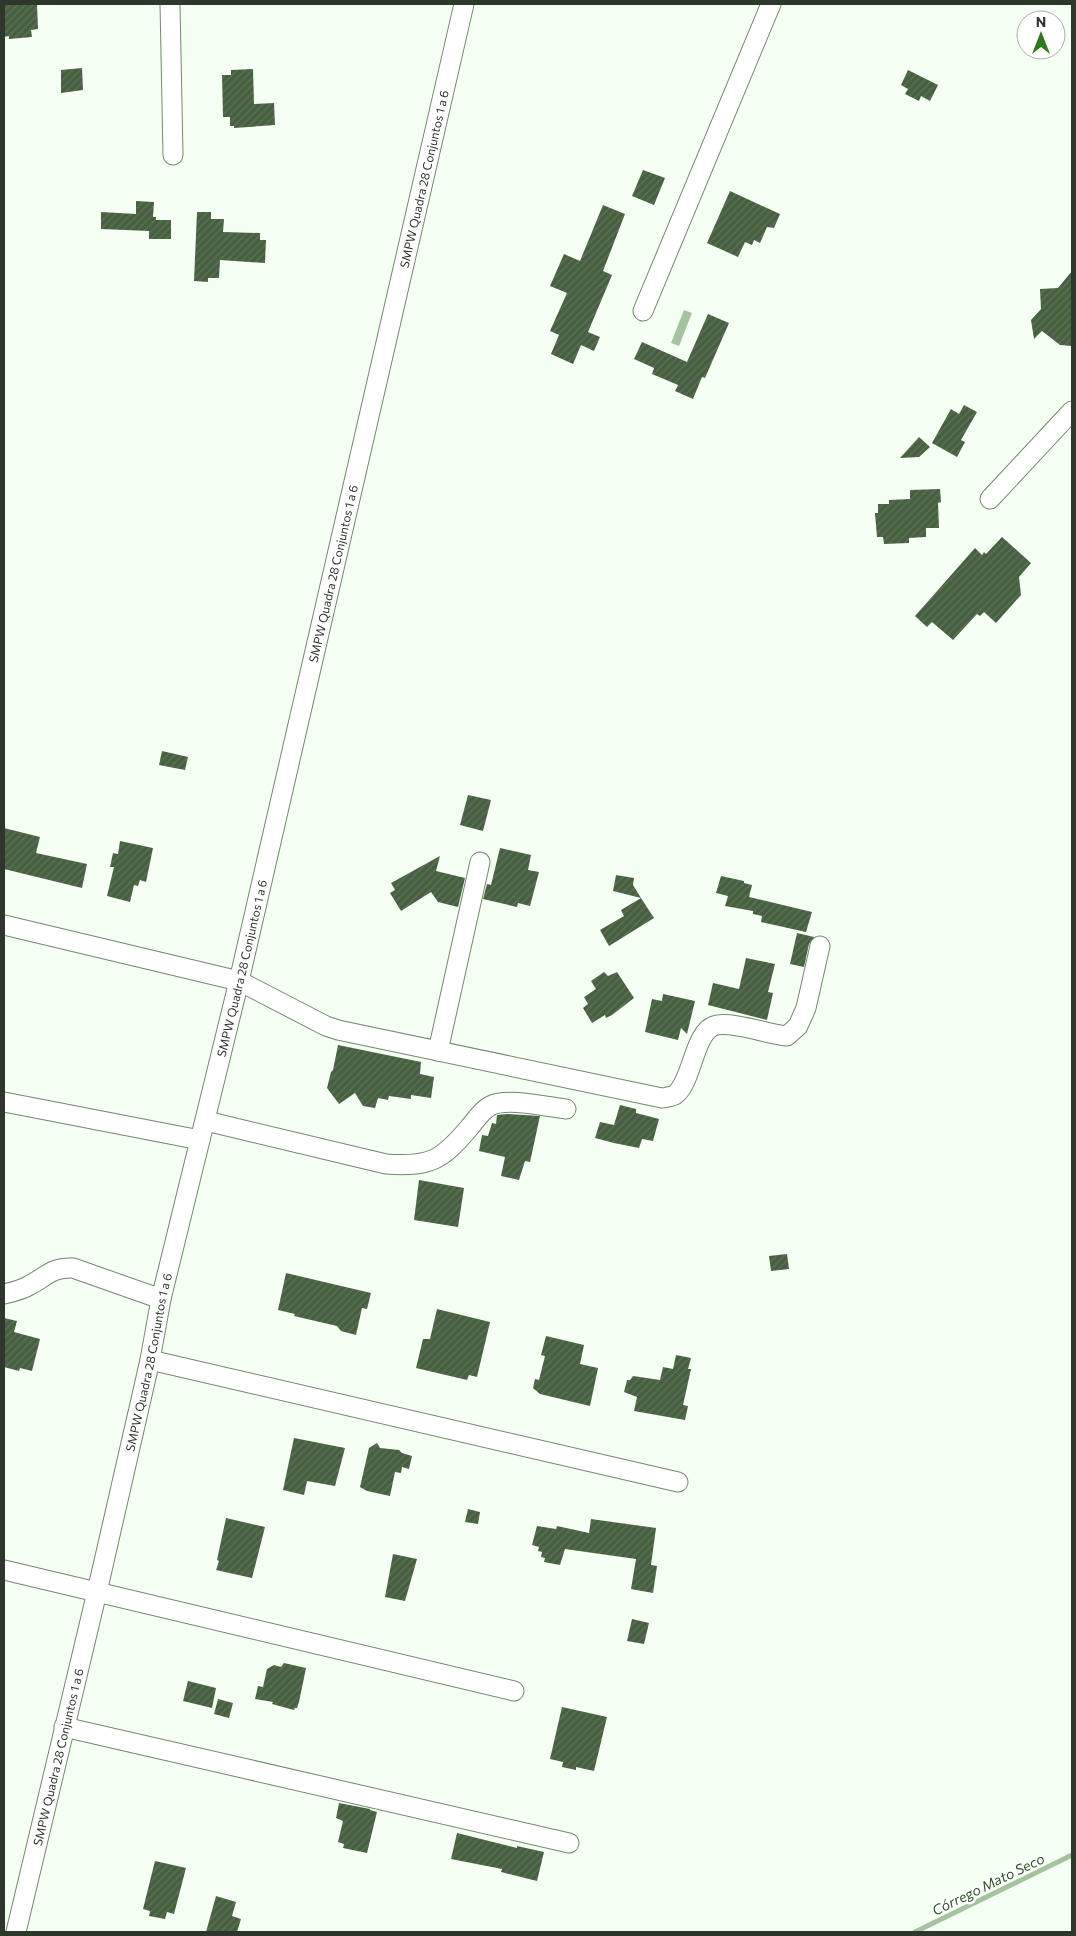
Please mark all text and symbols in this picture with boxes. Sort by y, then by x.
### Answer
north arrow [1016,10,1066,60]
text: N [1036,13,1046,30]
street label: SMPW Quadra 28 Conjuntos 1 a 6 [396,89,451,269]
street label: SMPW Quadra 28 Conjuntos 1 a 6 [306,483,360,664]
street label: SMPW Quadra 28 Conjuntos 1 a 6 [214,878,269,1058]
street label: SMPW Quadra 28 Conjuntos 1 a 6 [122,1272,174,1453]
street label: SMPW Quadra 28 Conjuntos 1 a 6 [30,1667,86,1847]
water label: Córrego Mato Seco [929,1849,1047,1919]

